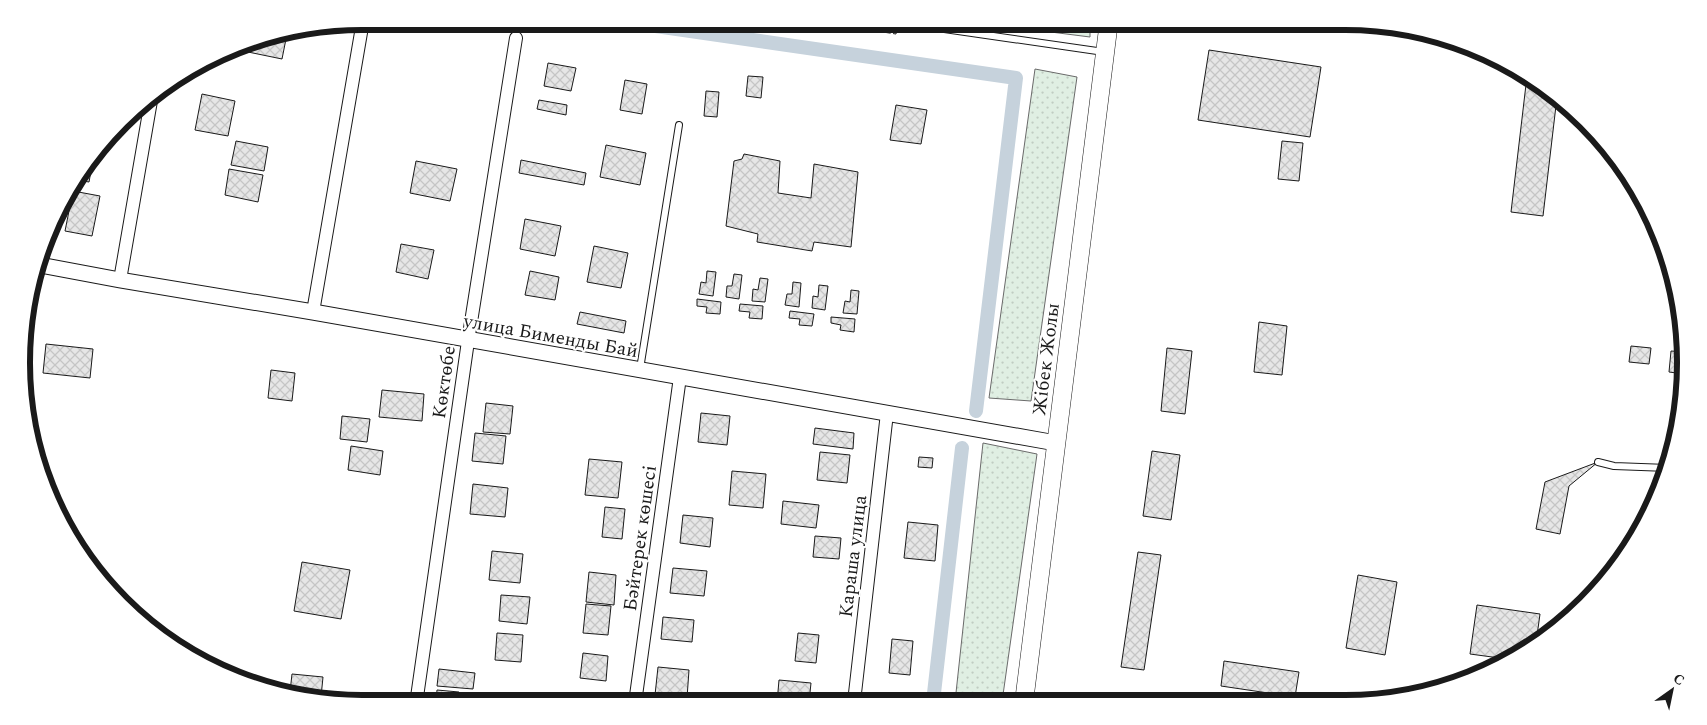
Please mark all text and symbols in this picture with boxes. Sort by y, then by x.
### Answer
street label: Жібек Жолы [1025,301,1068,417]
street label: улица Бименды Бай [460,307,640,366]
street label: Көктөбе [425,344,464,421]
street label: Бәйтерек көшесі [616,463,665,613]
street label: Караша улица [832,493,875,619]
north arrow [1647,665,1697,715]
text: С [1669,668,1689,691]

